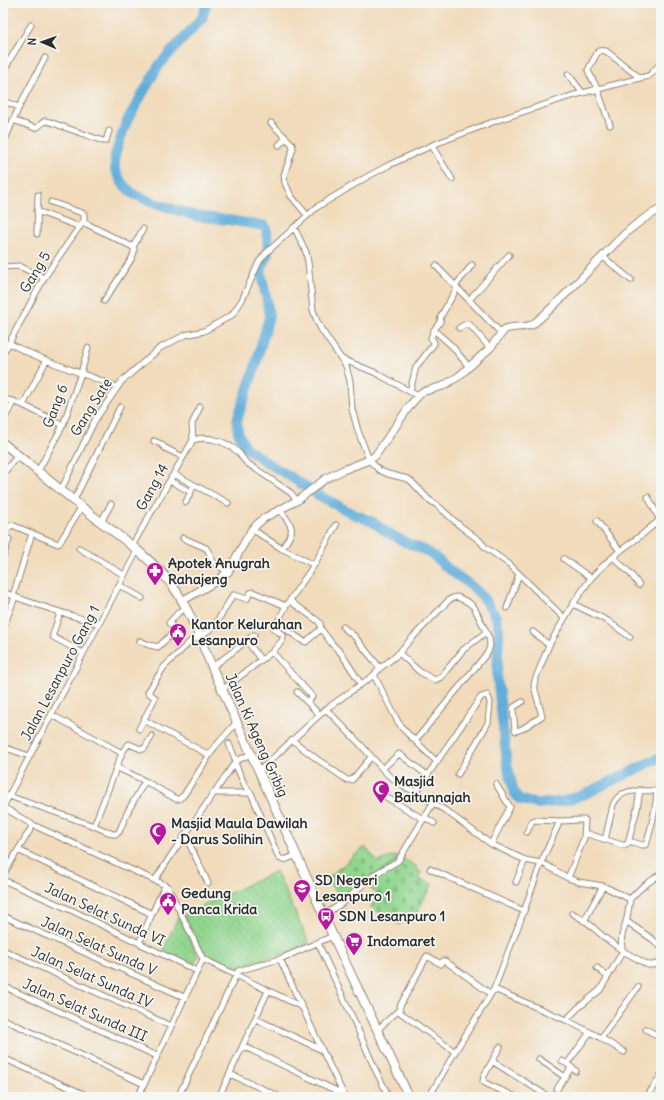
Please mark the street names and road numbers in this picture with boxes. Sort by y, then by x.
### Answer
street label: Gang 5 [16,248,54,296]
street label: Gang Sate [66,375,116,439]
street label: Gang 6 [38,382,72,430]
street label: Gang 14 [132,460,172,514]
street label: Jalan Lesanpuro Gang 1 [17,602,103,744]
street label: Jalan Ki Ageng Gribig [222,670,292,800]
street label: Jalan Selat Sunda VI [42,879,168,949]
street label: Jalan Selat Sunda V [39,913,159,979]
street label: Jalan Selat Sunda IV [29,942,156,1012]
street label: Jalan Selat Sunda III [20,975,150,1045]

